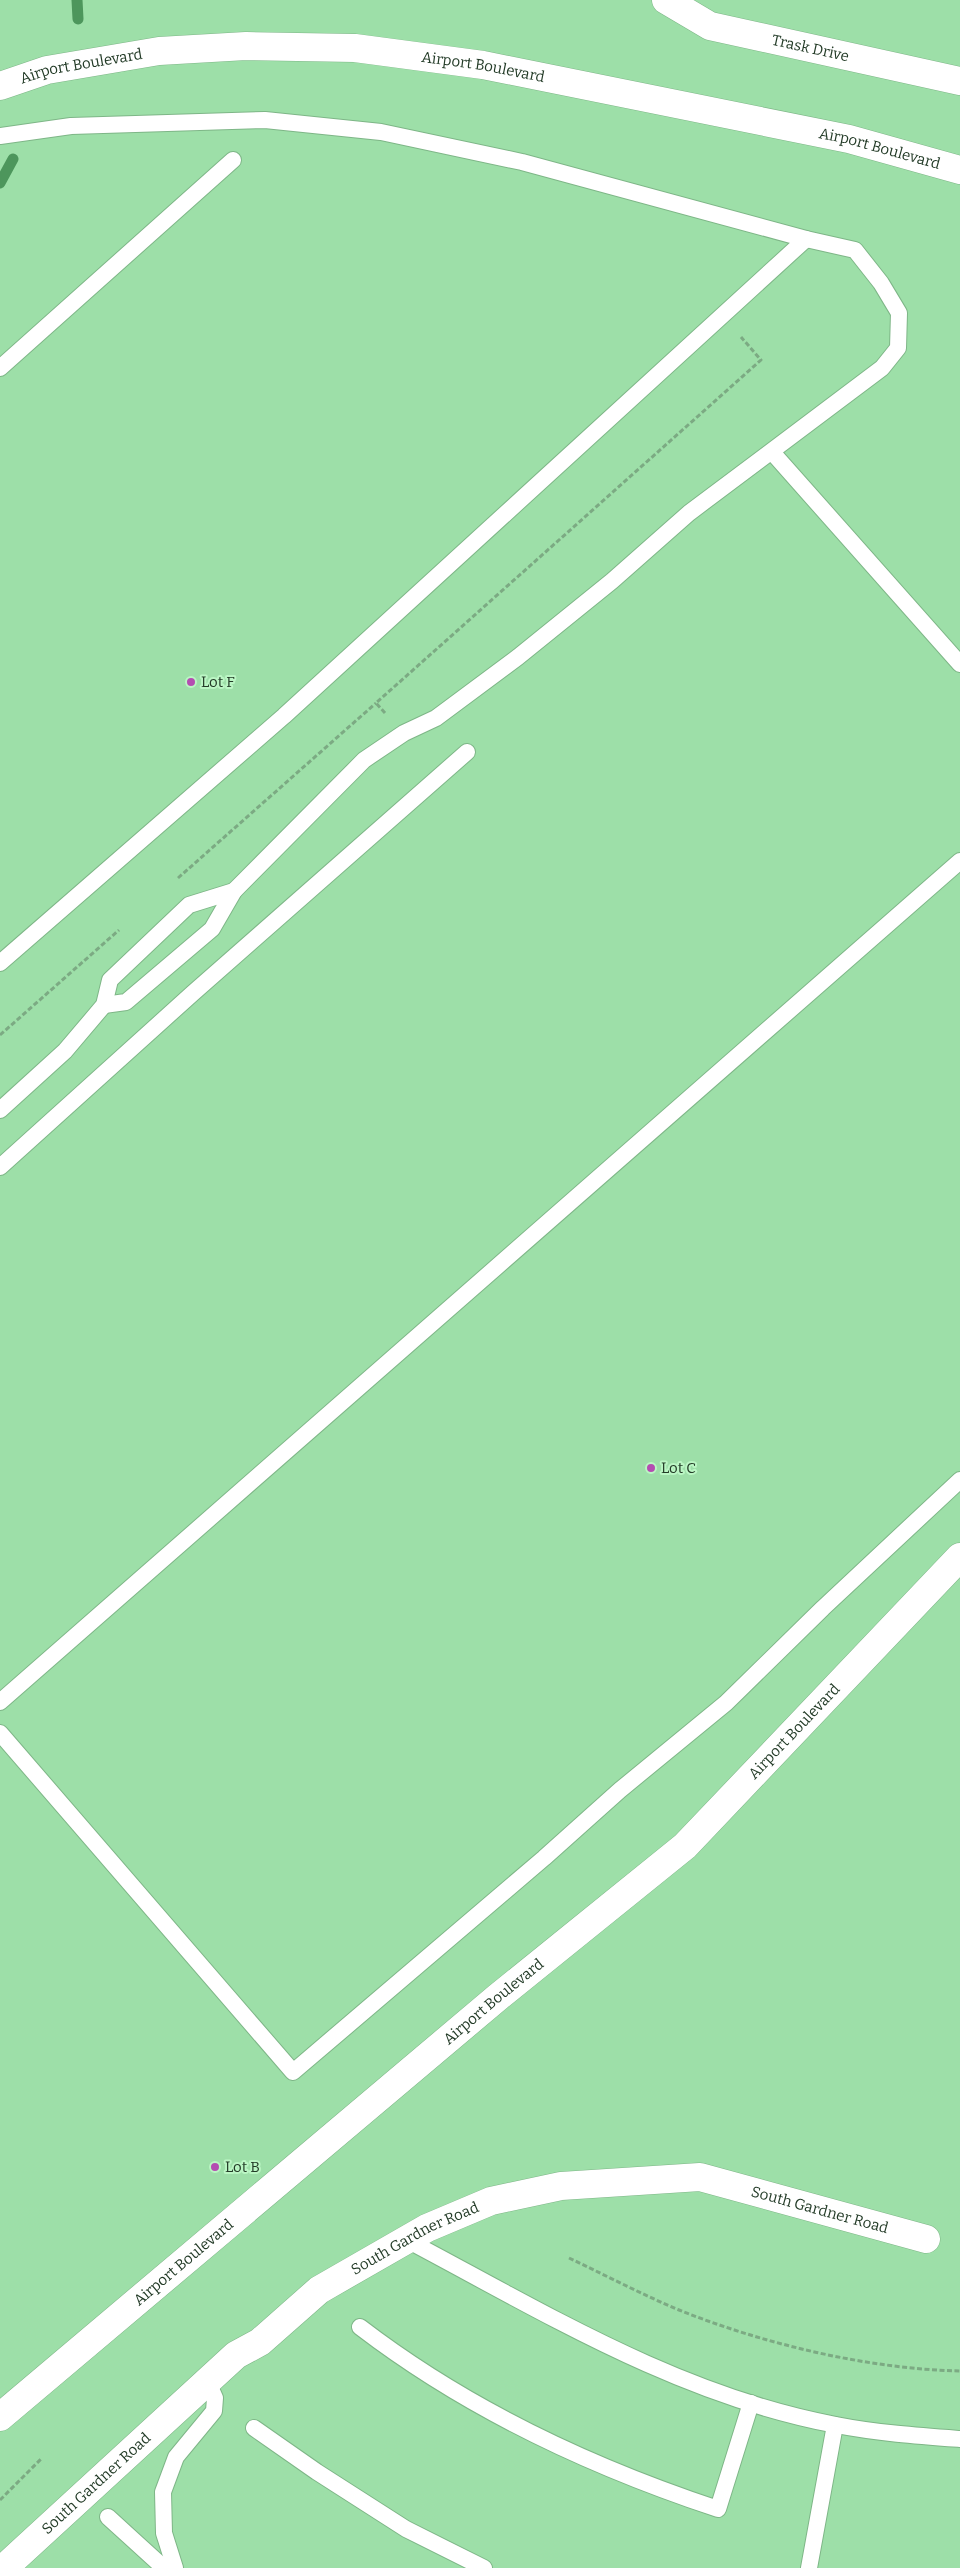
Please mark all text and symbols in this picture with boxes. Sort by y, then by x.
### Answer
street label: Trask Drive [770,31,851,65]
street label: Airport Boulevard [18,45,144,88]
street label: Airport Boulevard [420,48,546,86]
street label: Airport Boulevard [818,124,942,173]
place label: Lot F [201,673,235,691]
marker: Lot F [185,676,197,688]
place label: Lot C [661,1459,696,1477]
marker: Lot C [645,1462,657,1474]
street label: Airport Boulevard [745,1680,844,1783]
street label: Airport Boulevard [440,1955,547,2048]
place label: Lot B [225,2158,260,2176]
marker: Lot B [209,2161,221,2173]
street label: South Gardner Road [749,2182,890,2237]
street label: South Gardner Road [348,2198,482,2279]
street label: Airport Boulevard [130,2215,237,2309]
street label: South Gardner Road [38,2429,154,2538]

